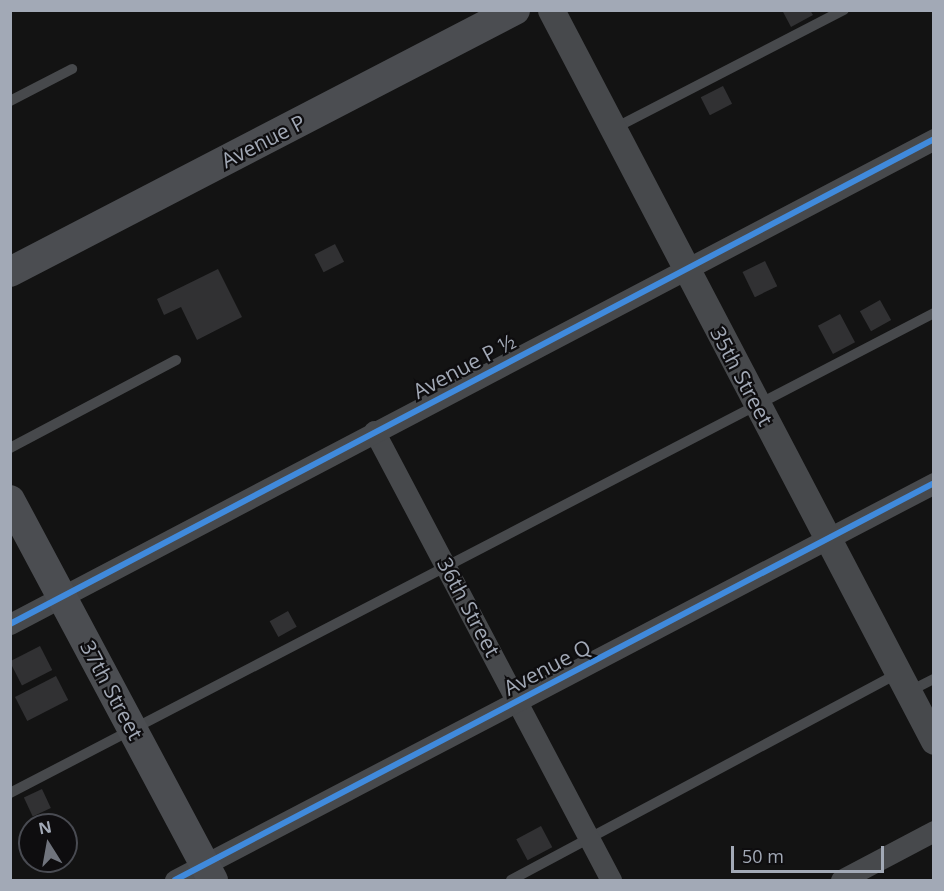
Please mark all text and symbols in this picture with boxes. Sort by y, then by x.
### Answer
street label: Avenue P [217,109,309,173]
street label: 35th Street [705,322,779,430]
street label: Avenue P ½ [408,328,520,404]
street label: 36th Street [432,553,506,661]
street label: Avenue Q [499,634,595,700]
street label: 37th Street [75,636,149,744]
north arrow [18,813,78,873]
text: N [36,815,53,839]
scale bar [734,834,887,872]
text: 50 m [742,844,784,868]

